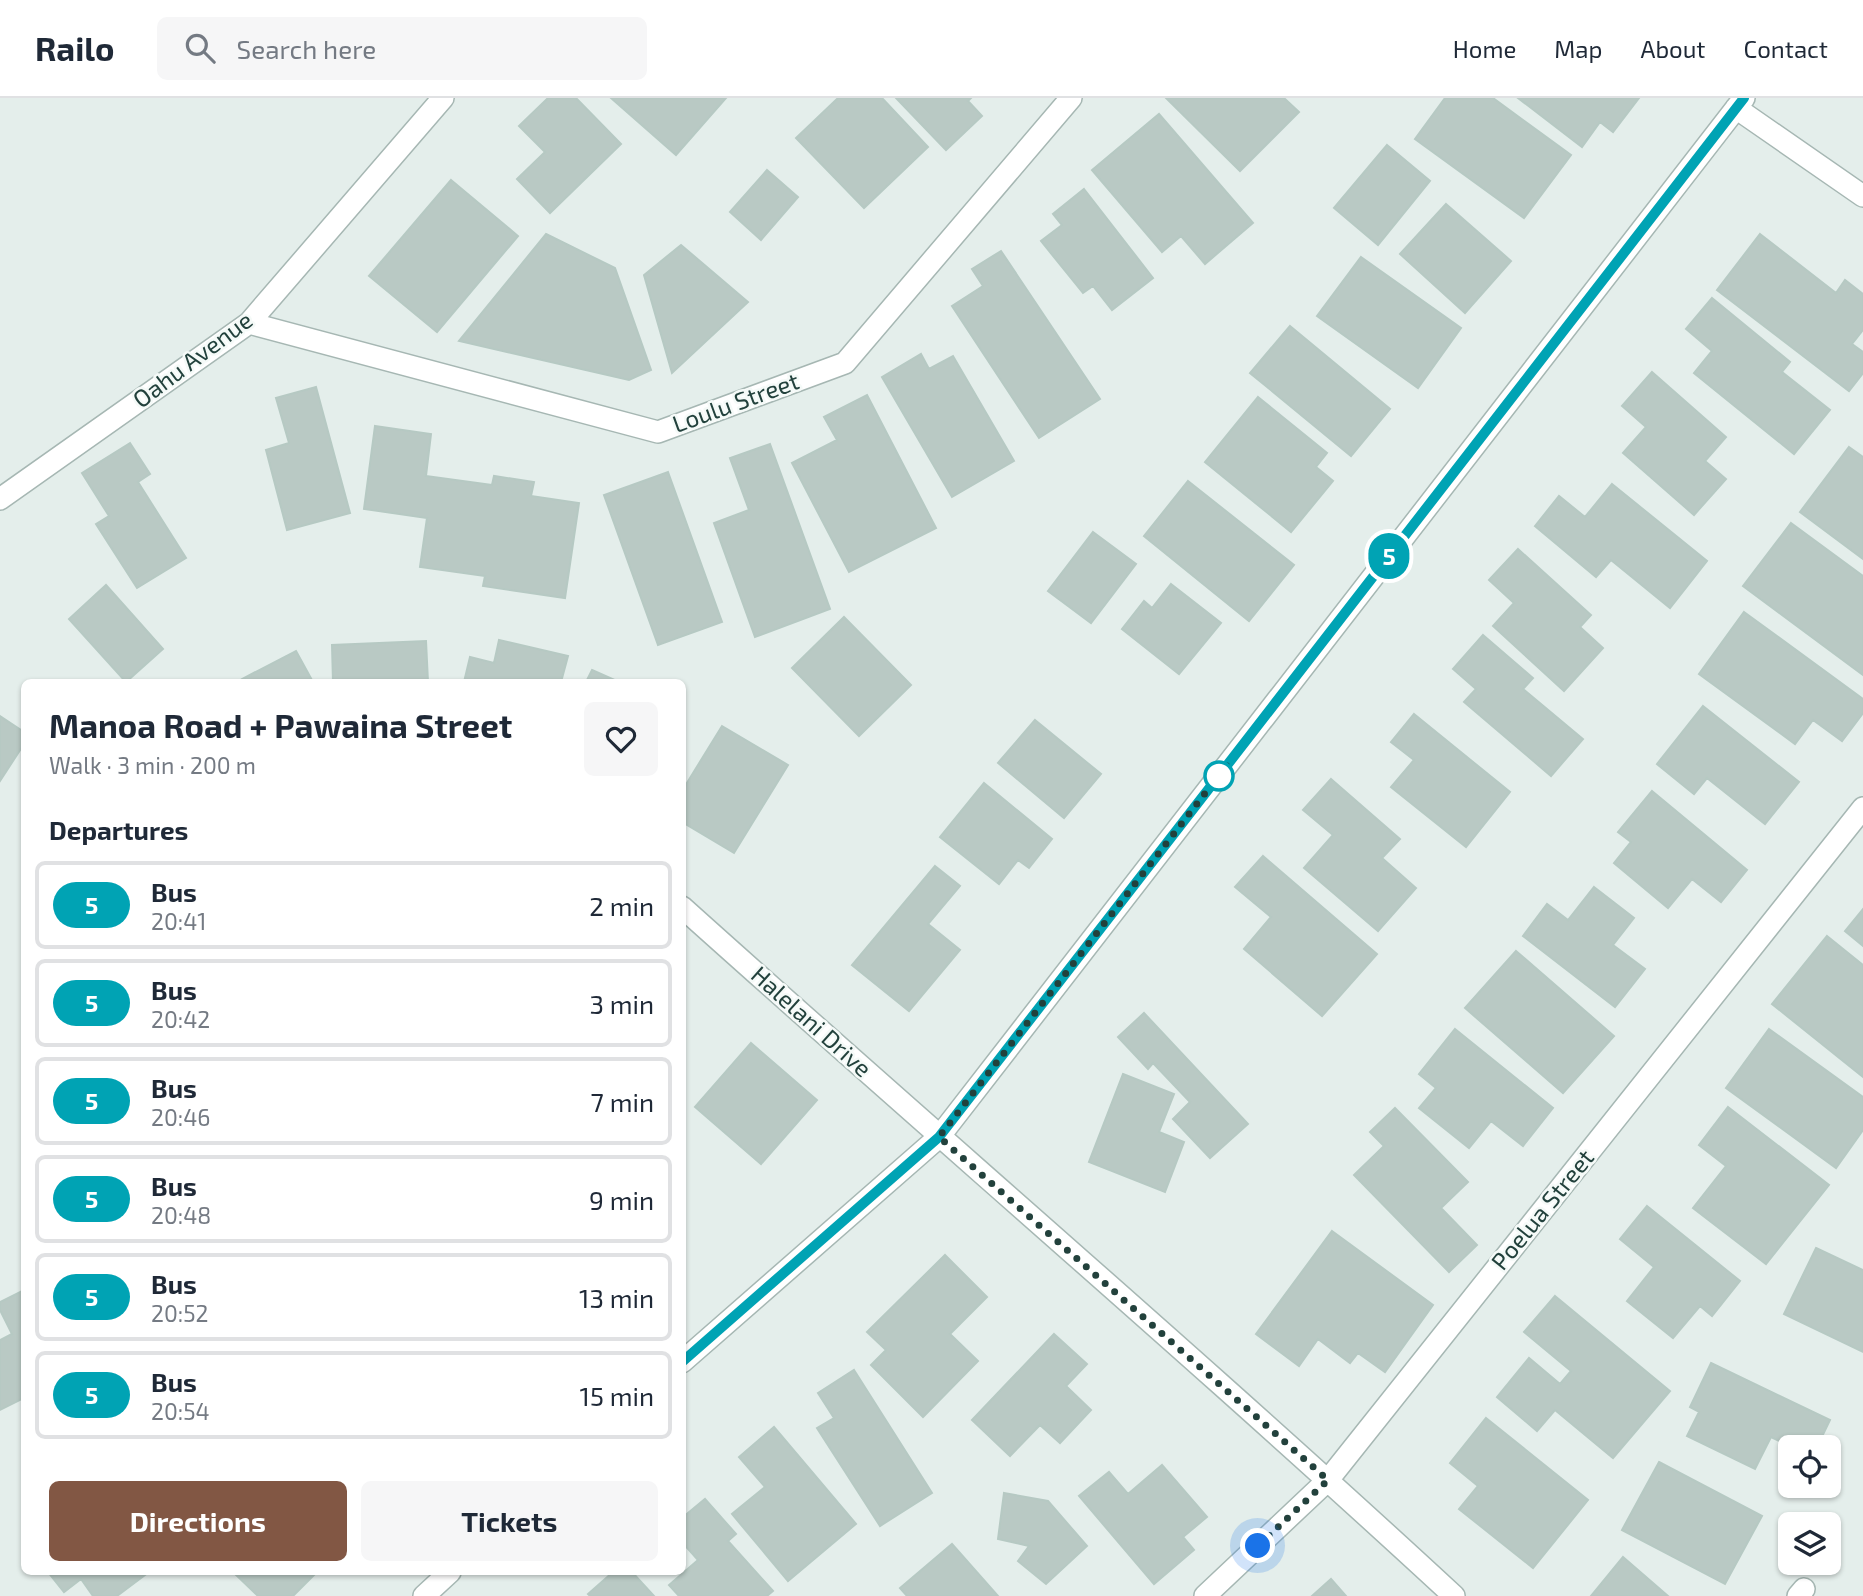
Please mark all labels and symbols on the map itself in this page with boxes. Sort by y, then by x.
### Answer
street label: Oahu Avenue [127,304,258,413]
street label: Loulu Street [668,365,803,438]
line badge: 5 [1366,533,1412,579]
unlabelled marker [1204,761,1234,791]
street label: Halelani Drive [746,959,878,1082]
street label: Poelua Street [1484,1143,1599,1275]
your location [1240,1528,1275,1563]

